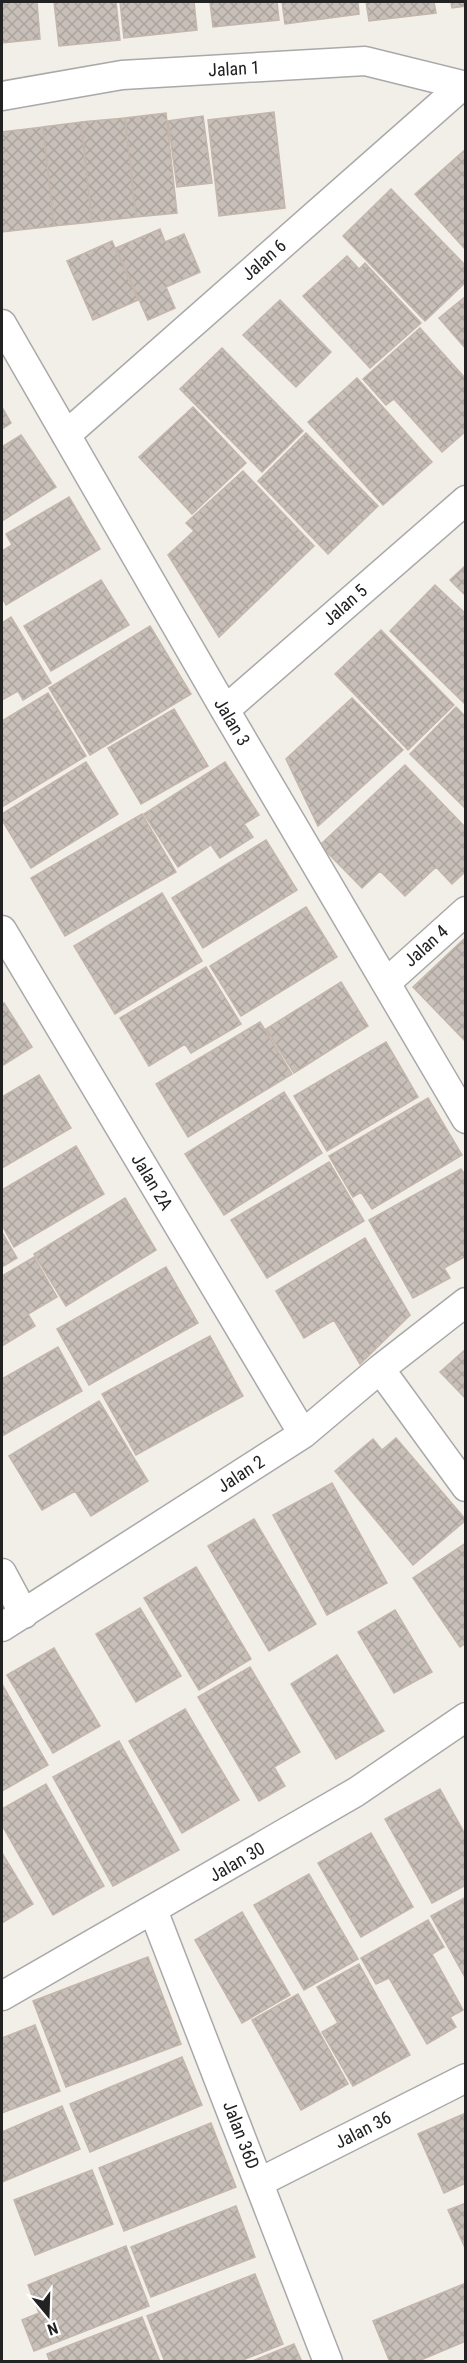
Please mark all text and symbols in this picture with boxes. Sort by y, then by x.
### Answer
street label: Jalan 1 [208,57,260,80]
street label: Jalan 6 [237,235,290,285]
street label: Jalan 5 [318,580,371,630]
street label: Jalan 3 [210,694,255,749]
street label: Jalan 4 [399,920,452,971]
street label: Jalan 2A [127,1150,178,1214]
street label: Jalan 2 [213,1451,268,1496]
street label: Jalan 30 [205,1837,268,1886]
street label: Jalan 36D [219,2098,264,2172]
street label: Jalan 36 [331,2106,395,2153]
north arrow [18,2285,78,2345]
text: N [45,2318,60,2339]

